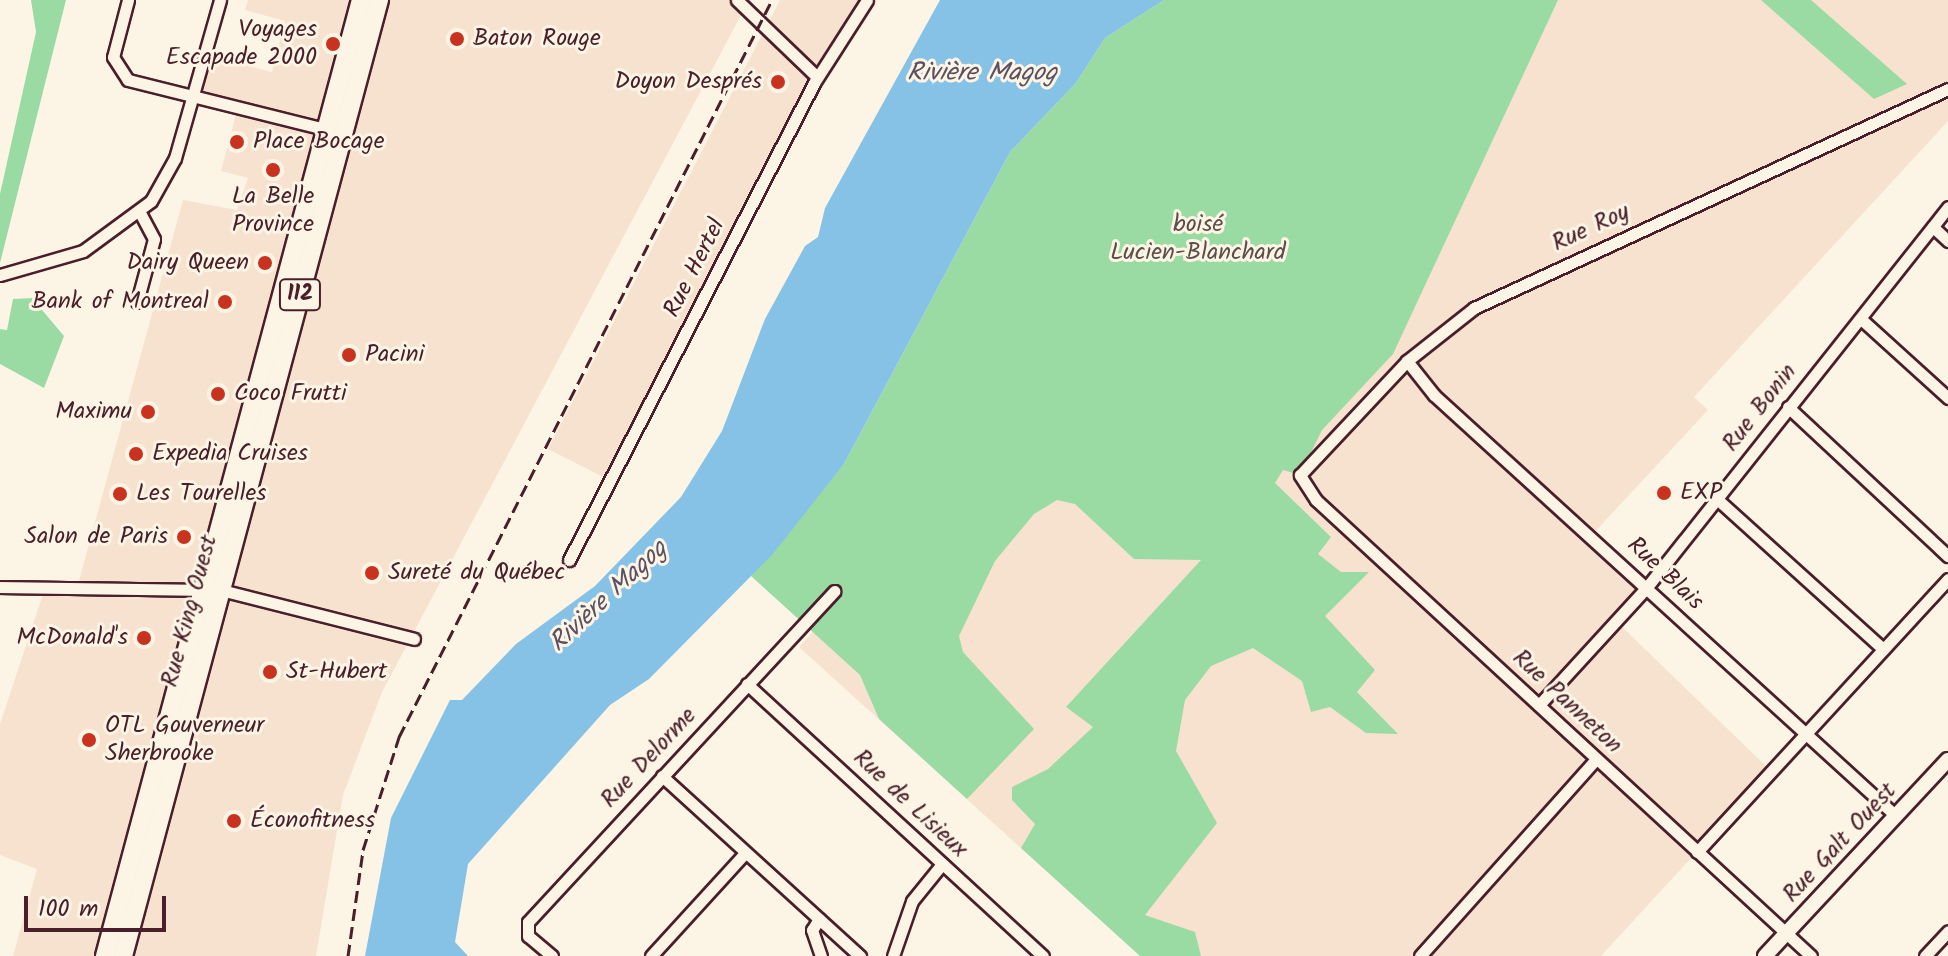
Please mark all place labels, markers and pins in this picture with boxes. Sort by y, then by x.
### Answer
place label: Voyages Escapade 2000 [166,16,317,72]
place label: Baton Rouge [473,25,601,53]
marker: Baton Rouge [448,30,466,48]
marker: Voyages Escapade 2000 [324,35,342,53]
place label: Doyon Després [614,68,762,96]
marker: Doyon Després [769,73,787,91]
place label: Place Bocage [253,128,385,156]
marker: Place Bocage [228,133,246,151]
marker: La Belle Province [264,161,282,179]
place label: La Belle Province [232,183,314,239]
place label: Dairy Queen [126,249,249,277]
marker: Dairy Queen [256,254,274,272]
place label: Bank of Montreal [31,288,209,316]
marker: Bank of Montreal [216,293,234,311]
place label: Pacini [365,341,424,369]
marker: Pacini [340,346,358,364]
place label: Coco Frutti [234,380,347,408]
marker: Coco Frutti [209,385,227,403]
place label: Maximu [55,398,132,426]
marker: Maximu [139,403,157,421]
place label: Expedia Cruises [152,440,308,468]
marker: Expedia Cruises [127,445,145,463]
place label: EXP [1680,479,1722,507]
place label: Les Tourelles [136,480,267,508]
marker: EXP [1655,484,1673,502]
marker: Les Tourelles [111,485,129,503]
place label: Salon de Paris [24,523,168,551]
marker: Salon de Paris [175,528,193,546]
place label: Sureté du Québec [388,559,565,587]
marker: Sureté du Québec [363,564,381,582]
place label: McDonald's [16,624,128,652]
marker: McDonald's [135,629,153,647]
place label: St-Hubert [286,658,387,686]
marker: St-Hubert [261,663,279,681]
place label: OTL Gouverneur Sherbrooke [105,712,264,768]
marker: OTL Gouverneur Sherbrooke [80,731,98,749]
place label: Éconofitness [250,807,375,835]
marker: Éconofitness [225,812,243,830]

